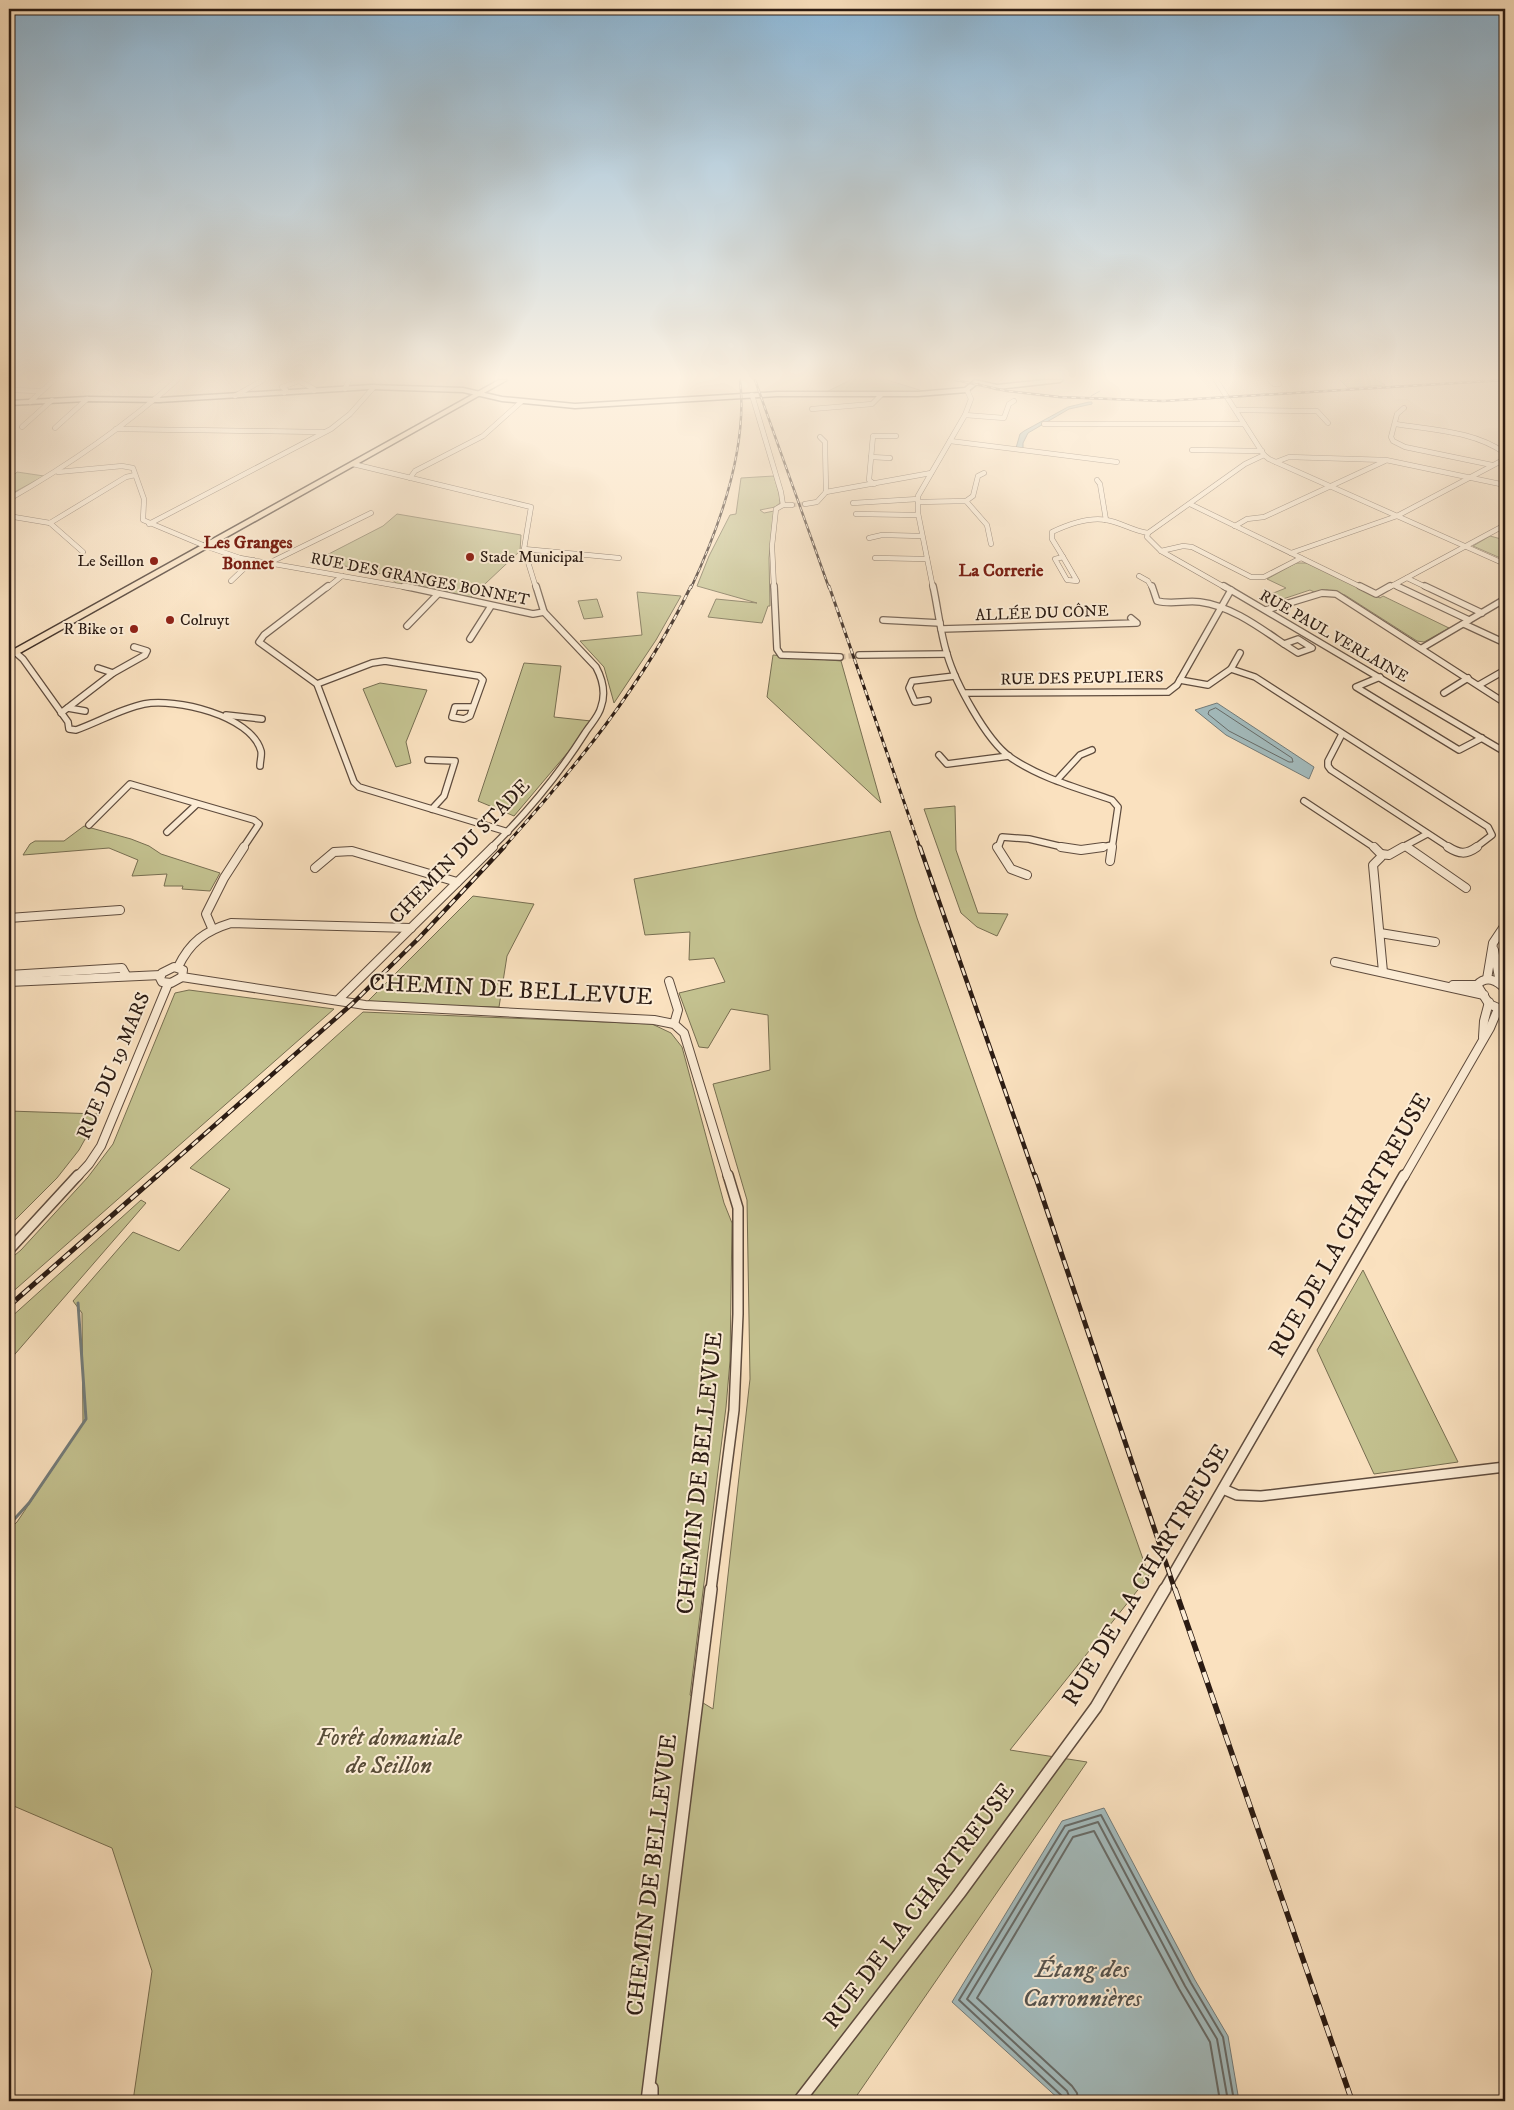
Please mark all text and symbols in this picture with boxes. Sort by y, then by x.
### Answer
district label: Les Granges Bonnet [204,532,292,575]
place label: Stade Municipal [480,547,584,567]
street label: RUE DES GRANGES BONNET [309,548,531,610]
place label: Le Seillon [78,551,145,571]
marker: Stade Municipal [464,551,476,563]
marker: Le Seillon [148,555,160,567]
district label: La Correrie [959,560,1044,582]
street label: RUE PAUL VERLAINE [1256,585,1412,687]
street label: ALLÉE DU CÔNE [975,601,1109,625]
place label: Colruyt [180,610,230,630]
marker: Colruyt [164,614,176,626]
place label: R Bike 01 [64,619,124,639]
marker: R Bike 01 [128,623,140,635]
street label: RUE DES PEUPLIERS [1000,667,1164,689]
street label: CHEMIN DU STADE [384,774,536,930]
street label: CHEMIN DE BELLEVUE [368,968,654,1012]
street label: RUE DU 19 MARS [72,988,156,1144]
street label: RUE DE LA CHARTREUSE [1262,1087,1438,1363]
street label: CHEMIN DE BELLEVUE [670,1330,730,1616]
street label: RUE DE LA CHARTREUSE [1056,1438,1236,1712]
park label: Forêt domaniale de Seillon [316,1723,463,1781]
street label: CHEMIN DE BELLEVUE [620,1732,684,2018]
street label: RUE DE LA CHARTREUSE [817,1777,1021,2035]
water label: Étang des Carronnières [1022,1954,1143,2014]

